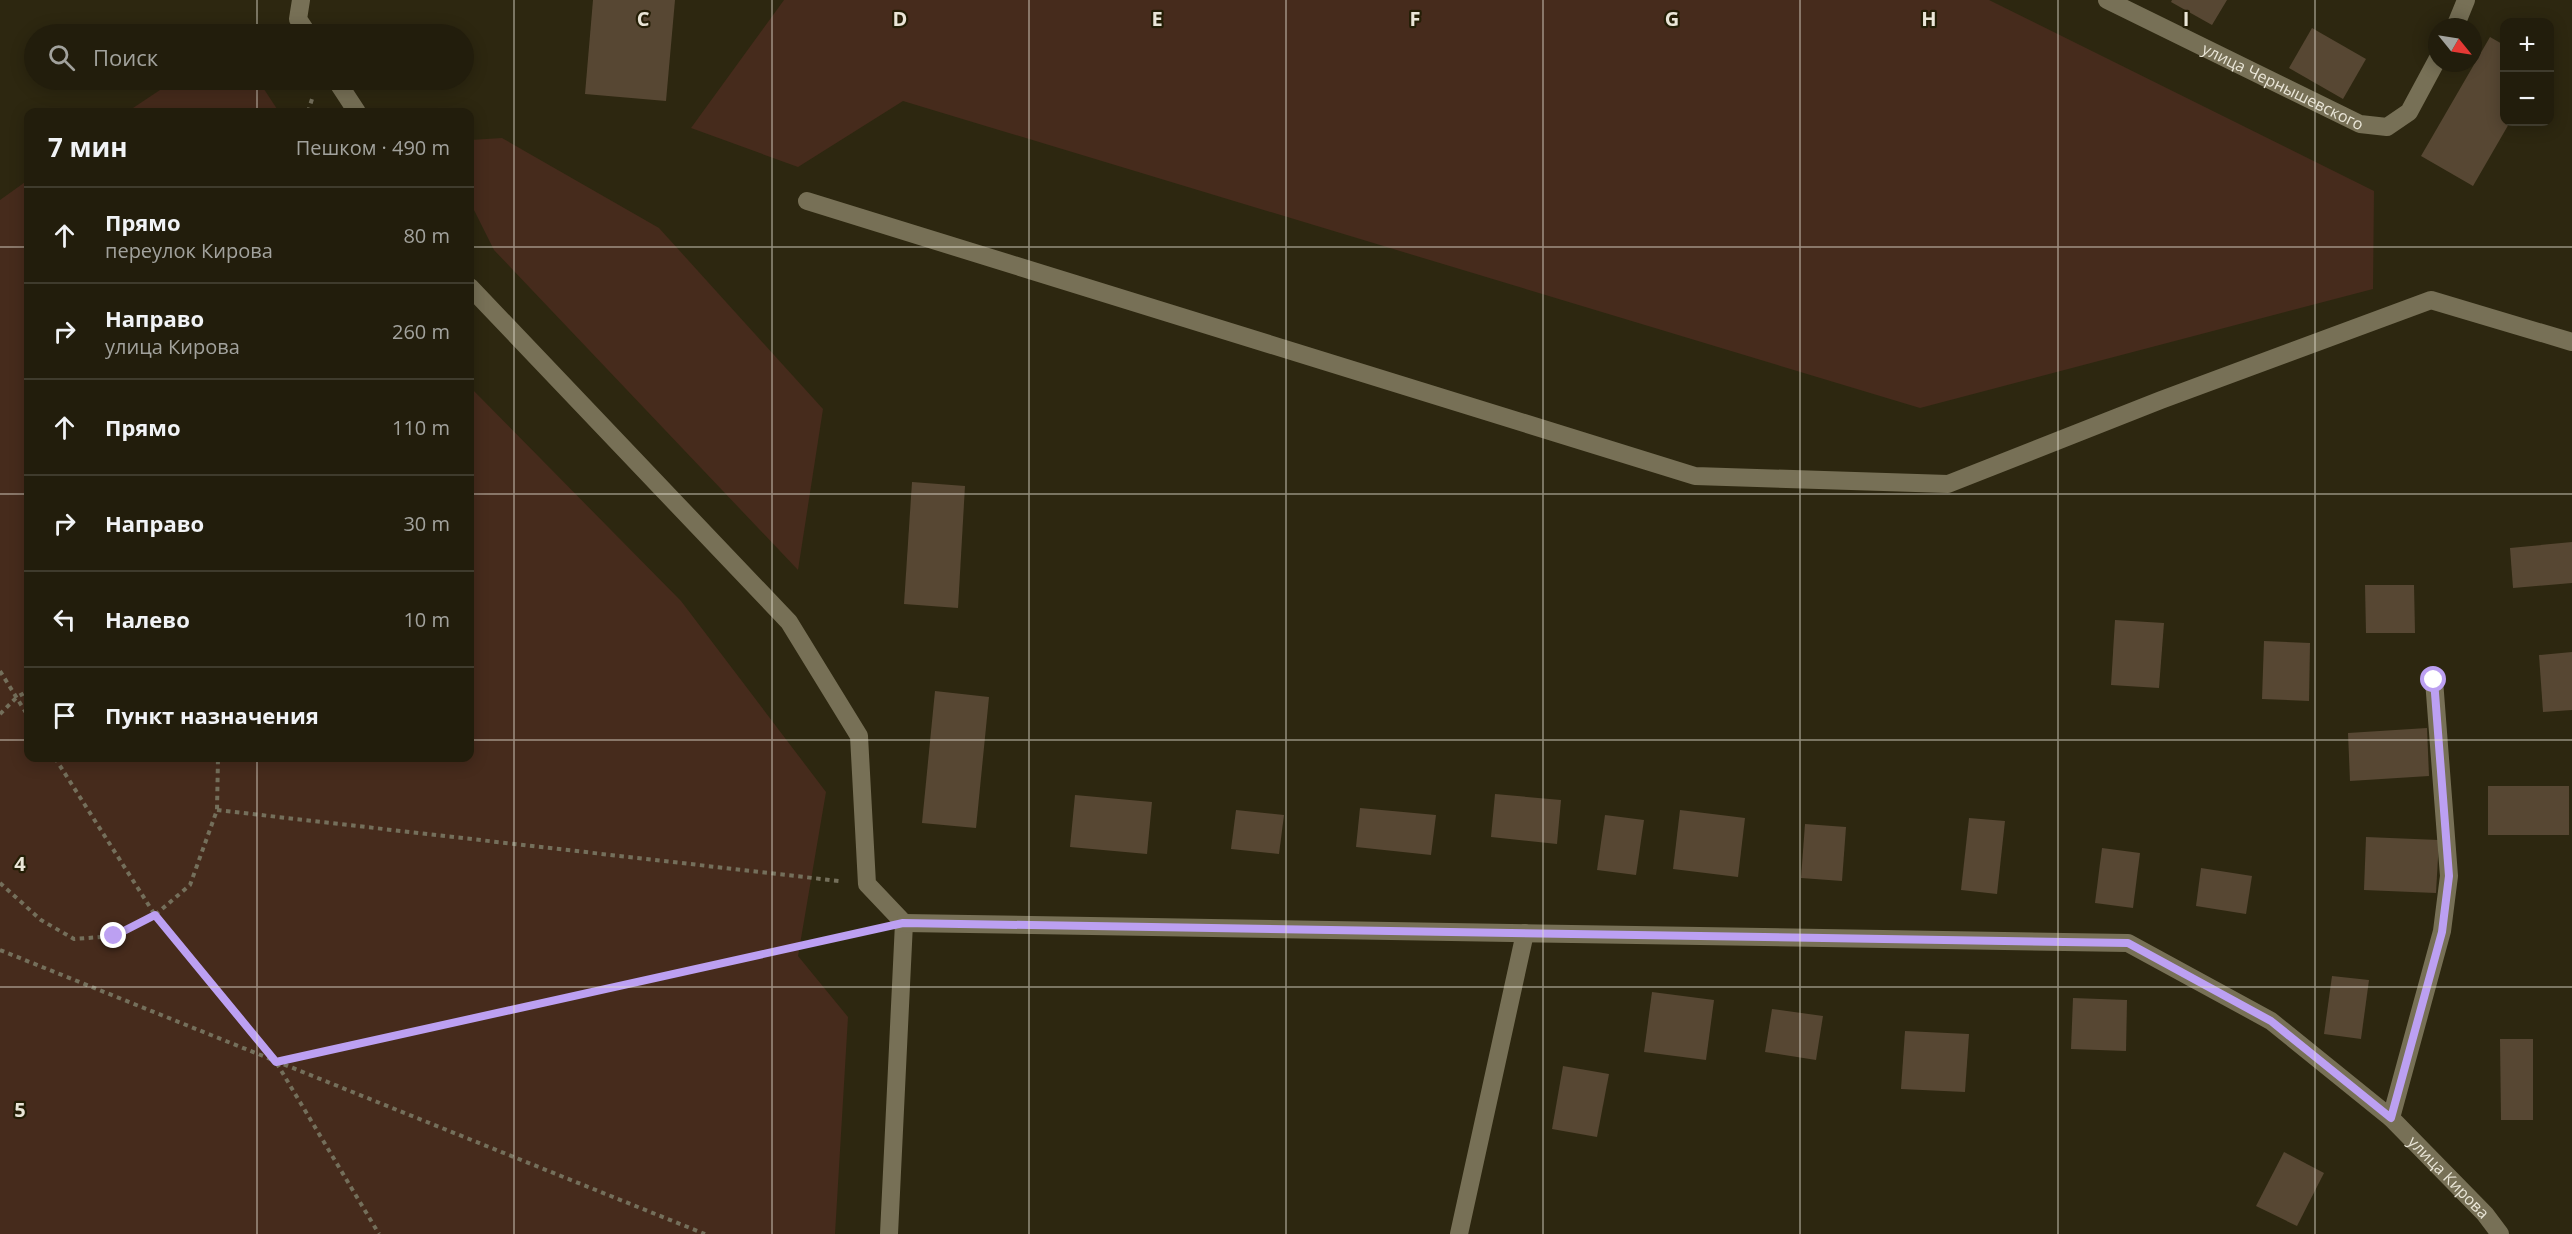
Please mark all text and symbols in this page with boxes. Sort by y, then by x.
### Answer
text: C [637,5,650,32]
text: D [893,5,907,32]
text: E [1151,5,1163,32]
text: F [1410,5,1420,32]
text: G [1665,5,1679,32]
text: H [1921,5,1937,32]
text: I [2183,5,2189,32]
north arrow [2428,18,2482,72]
map controls [2500,18,2554,126]
button: + [2500,18,2554,72]
search box [24,24,474,90]
street label: улица Чернышевского [2199,37,2367,135]
icon: search [45,41,78,74]
text: Поиск [93,42,158,72]
button: − [2500,72,2554,126]
text: 7 мин [48,129,128,165]
text: Пешком · 490 m [296,134,450,161]
text: Прямо [105,207,181,237]
icon: ahead [48,219,81,252]
text: 80 m [403,222,450,249]
text: переулок Кирова [105,237,273,264]
text: Направо [105,303,204,333]
icon: right [48,315,81,348]
text: 260 m [392,318,450,345]
text: улица Кирова [105,333,240,360]
icon: ahead [48,411,81,444]
text: Прямо [105,412,181,442]
text: 110 m [392,414,450,441]
icon: right [48,507,81,540]
text: Направо [105,508,204,538]
text: 30 m [403,510,450,537]
icon: left [48,603,81,636]
text: Налево [105,604,190,634]
text: 10 m [403,606,450,633]
route start [2420,666,2446,692]
icon: arrive [48,699,81,732]
text: Пункт назначения [105,700,319,730]
text: 4 [14,850,26,877]
route end [100,922,126,948]
text: 5 [14,1096,26,1123]
street label: улица Кирова [2403,1131,2494,1223]

